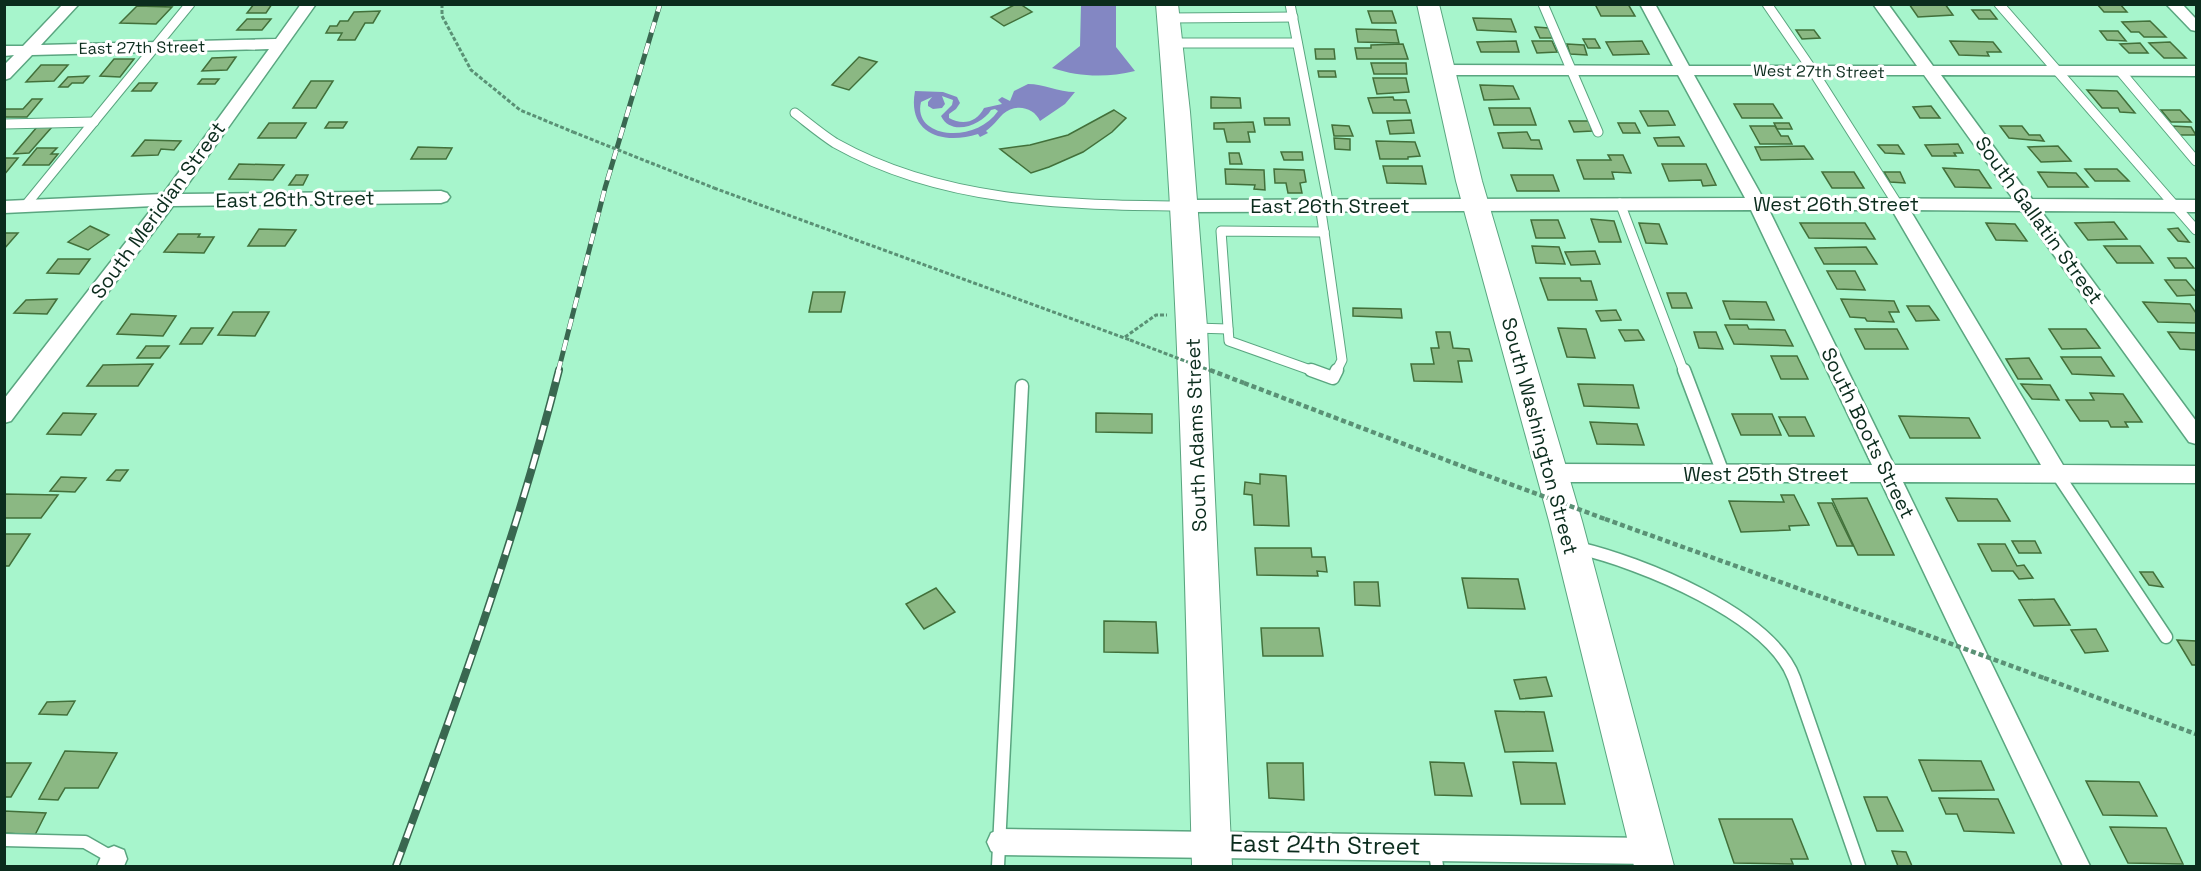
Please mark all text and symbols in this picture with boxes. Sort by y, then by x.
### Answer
street label: East 27th Street [79,36,205,59]
street label: West 27th Street [1753,60,1885,83]
street label: South Meridian Street [85,116,231,304]
street label: South Gallatin Street [1969,131,2109,309]
street label: East 26th Street [215,185,375,213]
street label: West 26th Street [1753,191,1919,217]
street label: East 26th Street [1250,193,1410,219]
street label: South Washington Street [1496,315,1584,557]
street label: South Adams Street [1180,338,1212,532]
street label: South Boots Street [1815,343,1921,523]
street label: West 25th Street [1683,461,1849,487]
street label: East 24th Street [1229,827,1421,862]

